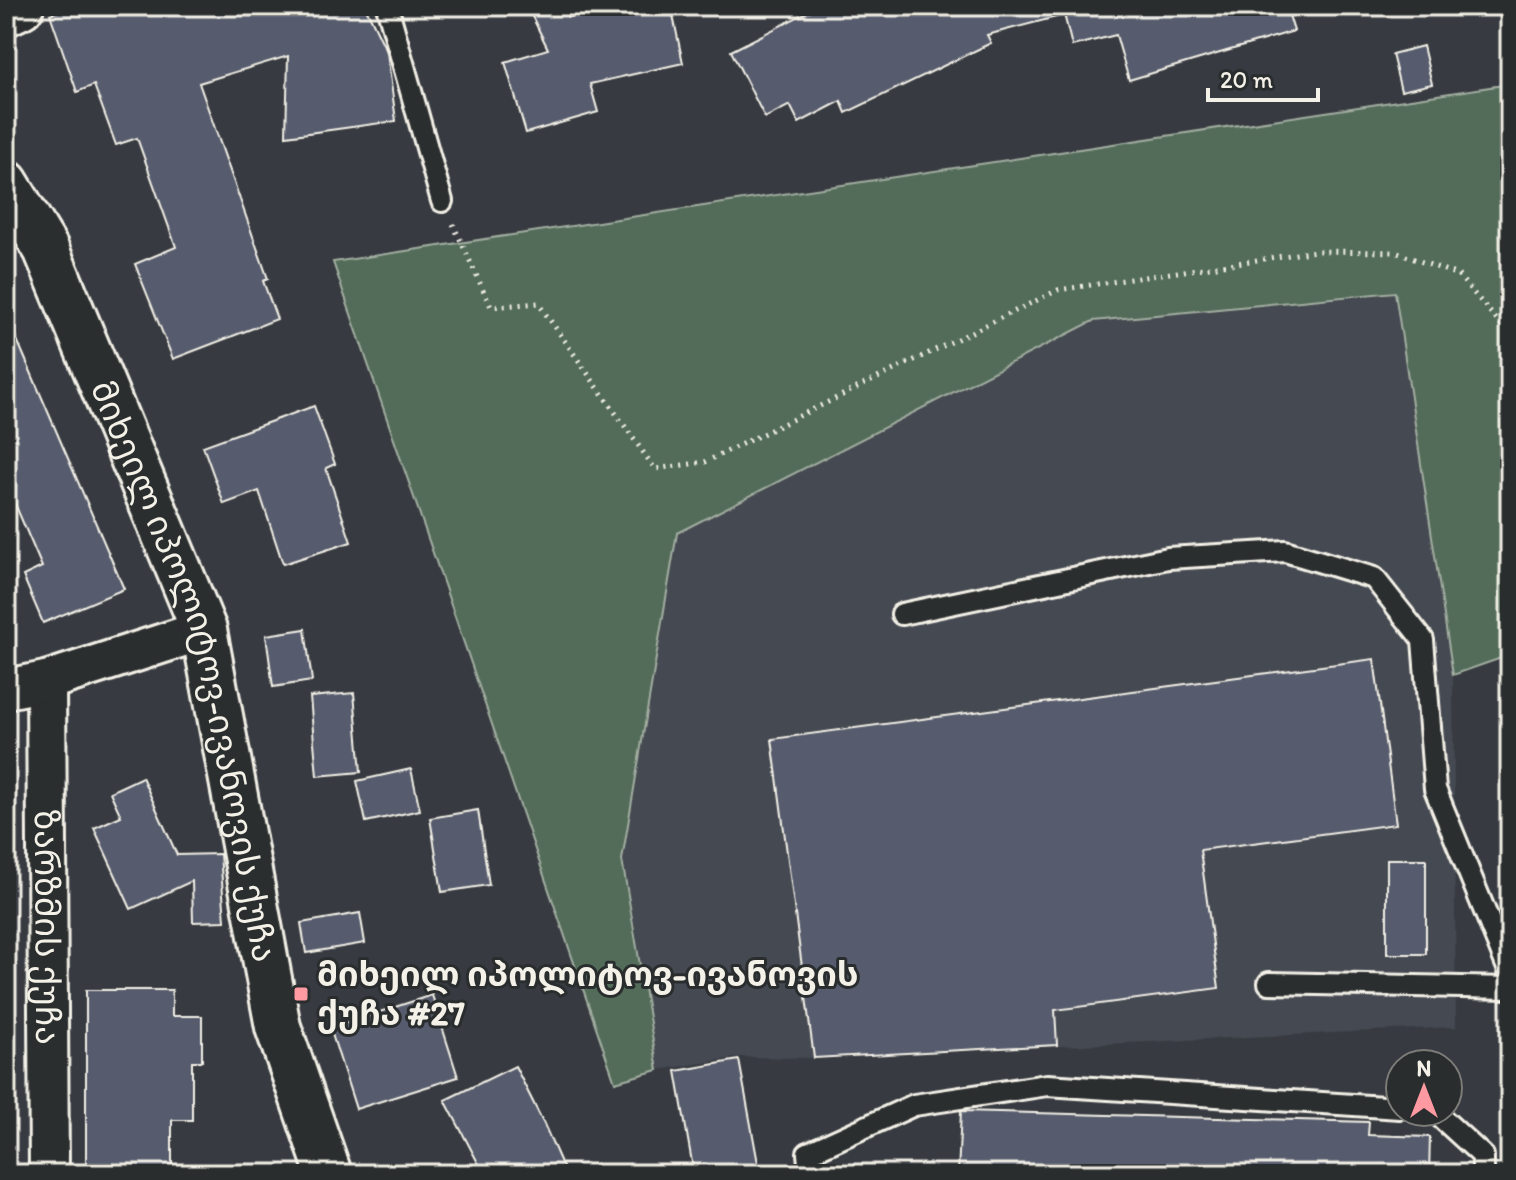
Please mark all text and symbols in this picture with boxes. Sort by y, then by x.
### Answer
scale bar [1208,52,1318,102]
text: 20 m [1220,65,1273,94]
street label: მიხეილ იპოლიტოვ-ივანოვის ქუჩა [82,375,285,965]
street label: ზარზმის ქუჩა [26,809,68,1045]
place label: მიხეილ იპოლიტოვ-ივანოვის ქუჩა #27 [317,954,858,1034]
marker: მიხეილ იპოლიტოვ-ივანოვის ქუჩა #27 [292,985,310,1003]
north arrow [1384,1048,1464,1128]
text: N [1417,1055,1431,1082]

